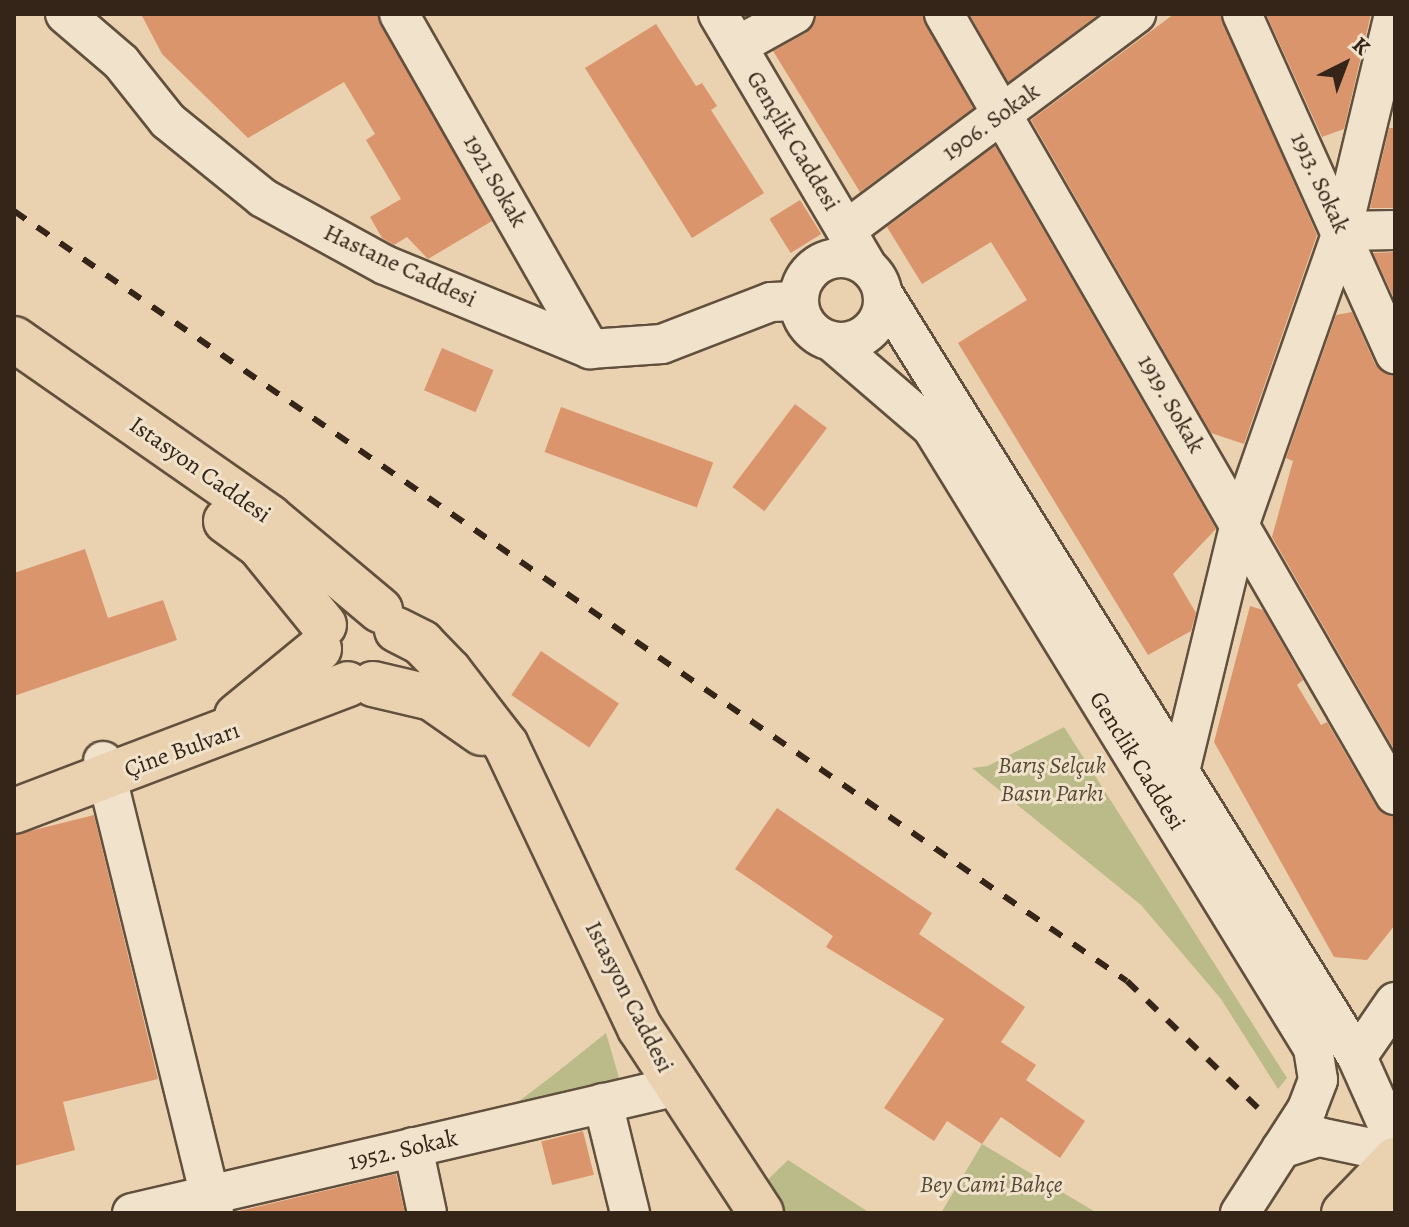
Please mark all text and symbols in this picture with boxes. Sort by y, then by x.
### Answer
north arrow [1305,24,1385,104]
text: K [1346,30,1376,62]
street label: Gençlik Caddesi [740,66,846,216]
street label: 1906. Sokak [936,77,1046,167]
street label: 1913. Sokak [1284,128,1356,238]
street label: 1921 Sokak [457,130,533,232]
street label: Hastane Caddesi [319,218,481,314]
street label: 1919. Sokak [1131,350,1211,458]
street label: Istasyon Caddesi [124,411,276,529]
street label: Genclik Caddesi [1083,686,1191,836]
street label: Çine Bulvarı [120,716,244,784]
park label: Barış Selçuk Basın Parkı [998,752,1106,808]
street label: Istasyon Caddesi [579,917,679,1077]
street label: 1952. Sokak [345,1123,461,1177]
park label: Bey Cami Bahçe [920,1171,1062,1199]

